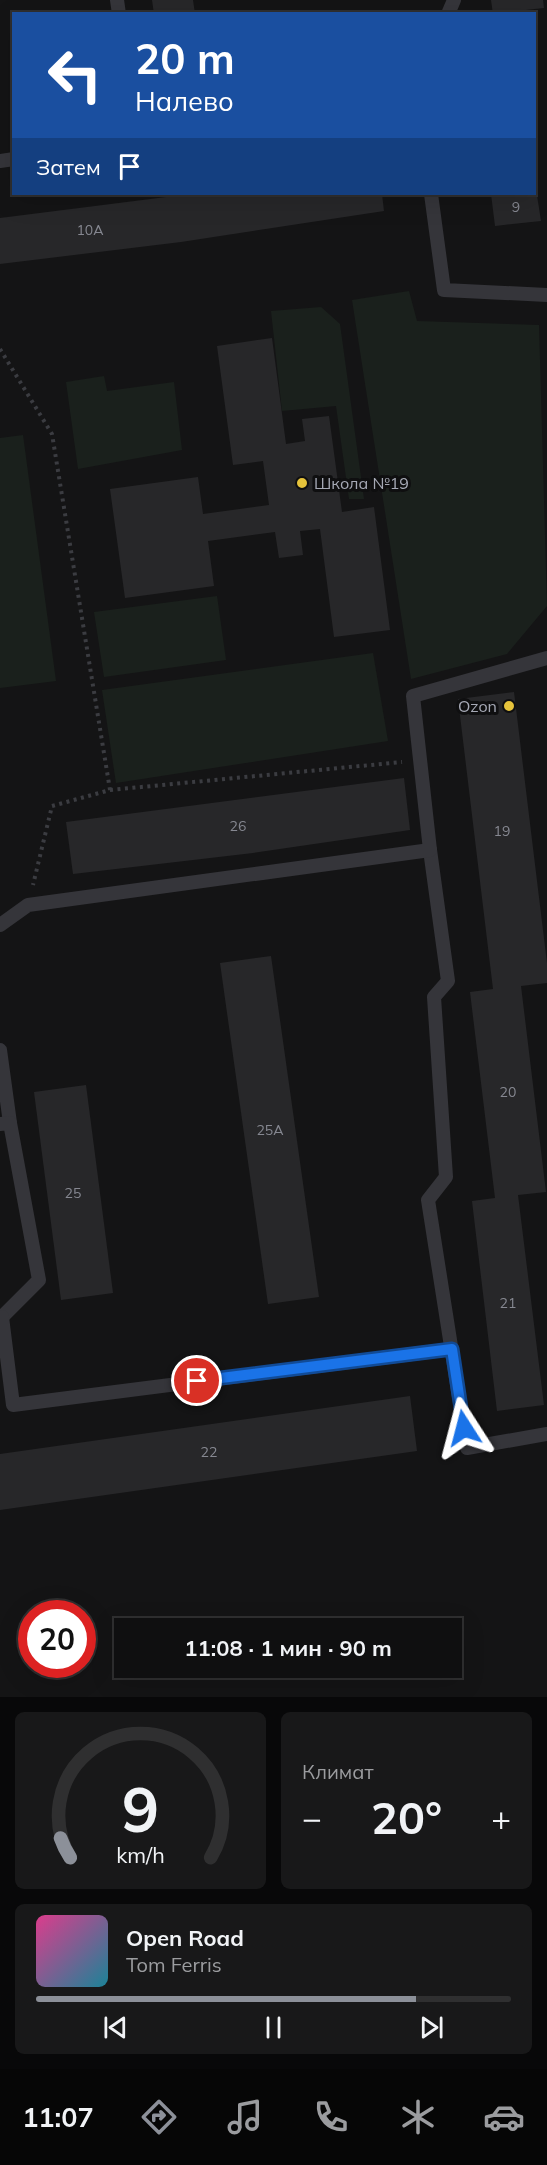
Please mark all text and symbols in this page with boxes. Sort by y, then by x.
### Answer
text: 20 m [135,32,235,85]
icon: left [36,36,114,114]
text: Налево [135,84,234,118]
icon: arrive [113,150,146,183]
text: Затем [36,153,101,181]
house number: 9 [512,198,520,216]
house number: 10А [76,221,104,239]
place label: Школа №19 [314,473,409,493]
marker: Школа №19 [295,476,309,490]
place label: Ozon [458,696,497,716]
marker: Ozon [502,699,516,713]
house number: 26 [230,817,246,835]
house number: 19 [494,822,510,840]
house number: 20 [500,1083,516,1101]
house number: 25А [256,1121,284,1139]
house number: 25 [65,1184,81,1202]
house number: 21 [500,1294,516,1312]
pin [171,1355,222,1406]
icon: arrive [180,1364,213,1397]
position arrow [432,1396,496,1460]
house number: 22 [201,1443,217,1461]
speed limit sign: 20 [18,1600,96,1678]
text: 11:08 · 1 мин · 90 m [184,1634,392,1662]
text: Климат [302,1759,374,1784]
text: 9 [122,1769,159,1848]
text: 20° [371,1789,442,1845]
text: − [302,1797,322,1838]
text: + [491,1797,511,1838]
text: km/h [116,1841,165,1868]
text: Open Road [126,1924,244,1952]
text: Tom Ferris [126,1952,222,1977]
icon: previous [99,2011,132,2044]
icon: pause [257,2011,290,2044]
icon: next [415,2011,448,2044]
icon: directions [138,2096,180,2138]
icon: music [224,2096,266,2138]
icon: phone [310,2096,352,2138]
icon: climate [397,2096,439,2138]
icon: car [483,2096,525,2138]
text: 11:07 [22,2100,94,2134]

